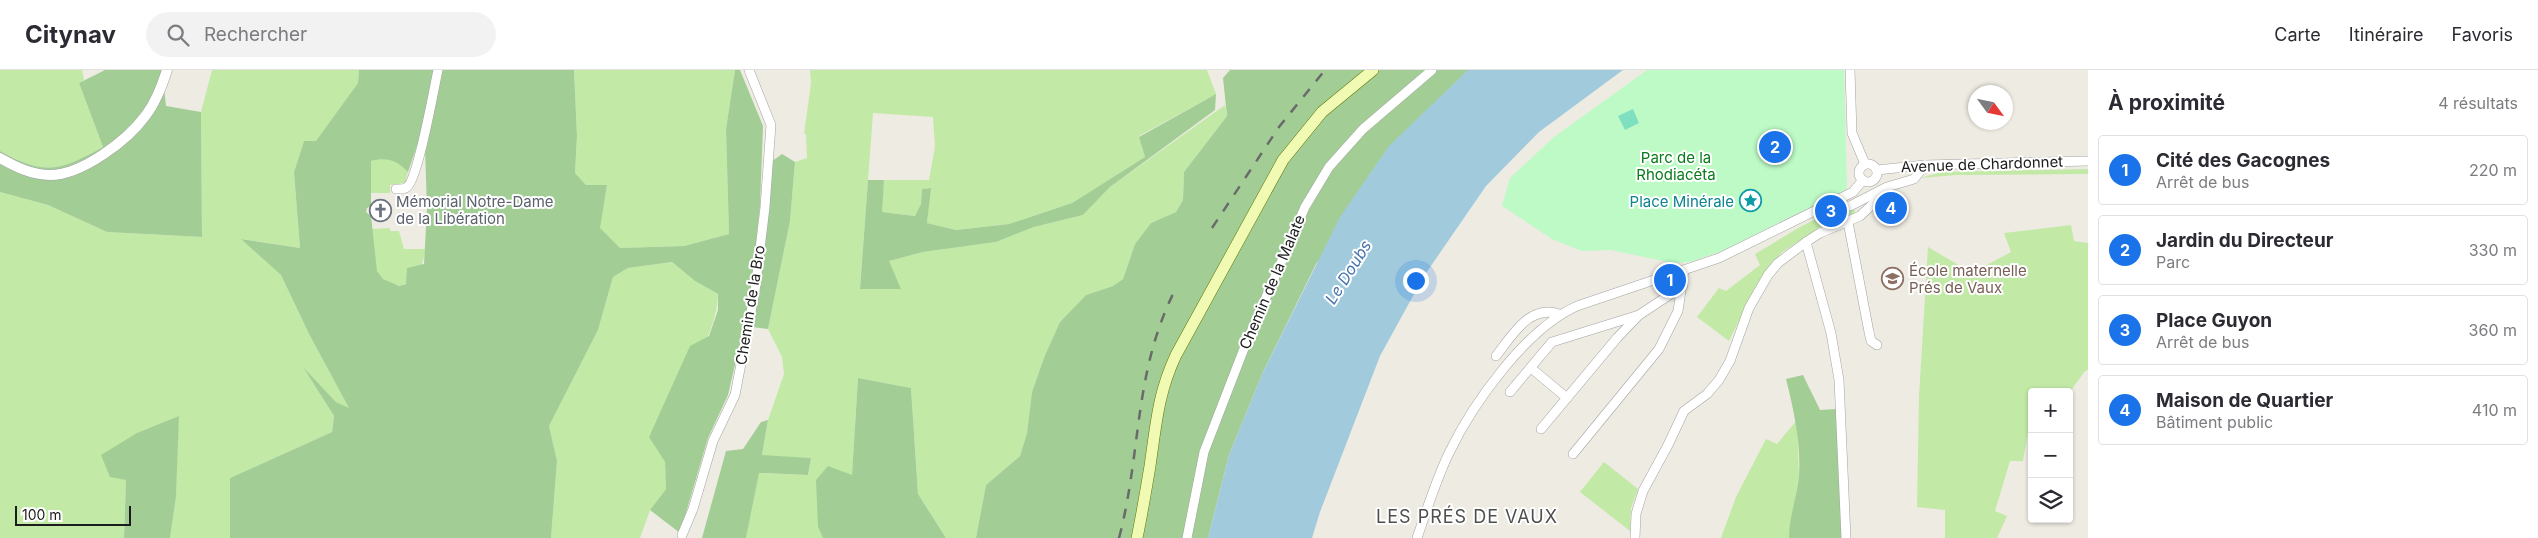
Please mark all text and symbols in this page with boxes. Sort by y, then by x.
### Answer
search box [146,12,496,57]
text: Citynav [25,20,116,49]
icon: search [164,21,192,49]
text: Rechercher [204,23,307,46]
text: Carte [2274,24,2321,45]
text: Itinéraire [2349,24,2423,45]
text: Favoris [2451,24,2513,45]
north arrow [1968,85,2013,130]
text: À proximité [2108,90,2225,115]
text: 4 résultats [2438,93,2518,113]
pin: 2 [1759,128,1791,166]
park label: Parc de la Rhodiacéta [1636,148,1716,184]
text: Cité des Gacognes [2156,149,2330,172]
street label: Avenue de Chardonnet [1901,152,2064,176]
text: 1 [2122,160,2128,180]
text: 220 m [2469,160,2517,180]
text: Arrêt de bus [2156,172,2249,192]
place icon: Place Minérale [1738,189,1762,213]
pin: 4 [1875,189,1907,227]
place label: Mémorial Notre-Dame de la Libération [396,192,554,228]
place label: Place Minérale [1630,192,1734,211]
pin: 3 [1815,192,1847,230]
church icon: Mémorial Notre-Dame de la Libération [368,198,392,222]
street label: Chemin de la Malate [1235,212,1309,352]
text: Jardin du Directeur [2156,229,2333,252]
water label: Le Doubs [1321,236,1375,308]
text: 2 [2120,240,2130,260]
text: 330 m [2469,240,2517,260]
street label: Chemin de la Bro [731,244,769,366]
text: Parc [2156,252,2190,272]
pin: 1 [1654,261,1686,299]
place label: École maternelle Prés de Vaux [1909,261,2027,297]
school or university icon: École maternelle Prés de Vaux [1881,267,1905,291]
your location [1403,268,1429,294]
text: Place Guyon [2156,309,2272,332]
text: 3 [2120,320,2130,340]
text: 360 m [2469,320,2517,340]
text: Arrêt de bus [2156,332,2249,352]
map controls [2028,388,2073,523]
button: + [2028,388,2073,433]
text: Maison de Quartier [2156,389,2333,412]
text: 4 [2120,400,2130,420]
text: 410 m [2472,400,2517,420]
text: Bâtiment public [2156,412,2273,432]
button: − [2028,433,2073,478]
button: layers [2028,478,2073,523]
scale bar [15,503,131,526]
district label: LES PRÉS DE VAUX [1376,505,1558,527]
text: 100 m [22,506,62,523]

